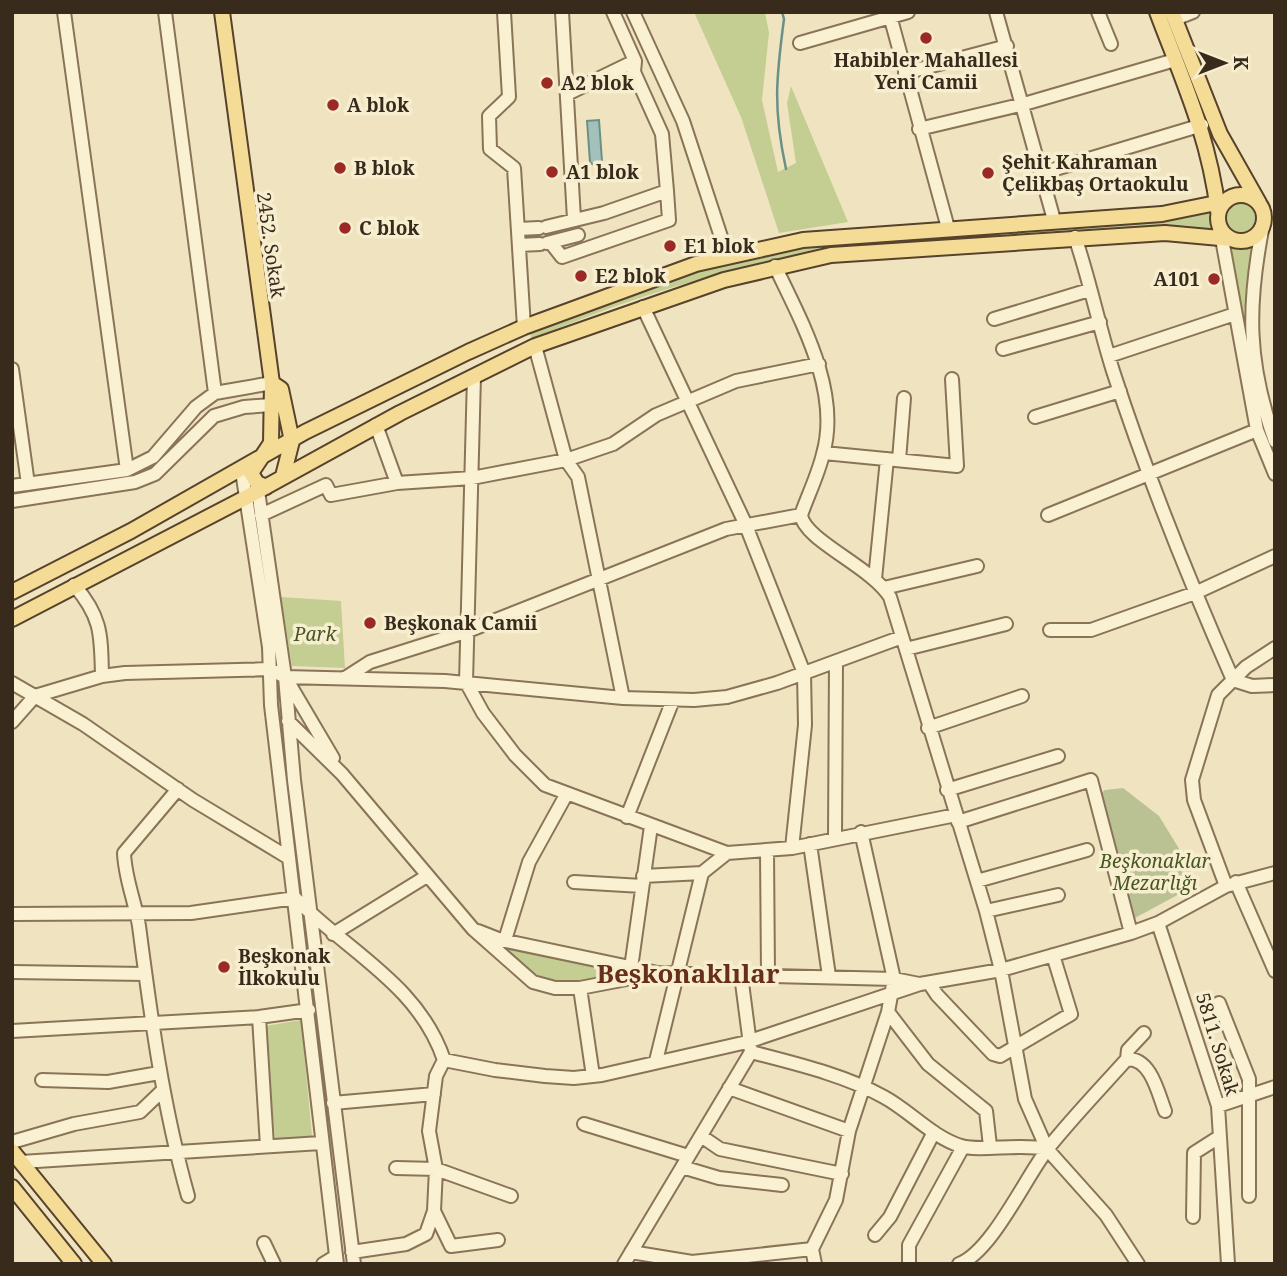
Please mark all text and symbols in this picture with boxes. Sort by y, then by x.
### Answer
north arrow [1189,28,1259,98]
marker: Habibler Mahallesi Yeni Camii [918,30,934,46]
place label: Habibler Mahallesi Yeni Camii [834,47,1018,95]
text: K [1228,56,1254,70]
place label: A2 blok [561,70,635,96]
marker: A2 blok [539,75,555,91]
place label: A blok [347,92,410,118]
marker: A blok [325,97,341,113]
place label: Şehit Kahraman Çelikbaş Ortaokulu [1002,149,1189,197]
place label: B blok [354,155,415,181]
place label: A1 blok [566,159,640,185]
marker: B blok [332,160,348,176]
marker: A1 blok [544,164,560,180]
marker: Şehit Kahraman Çelikbaş Ortaokulu [980,165,996,181]
street label: 2452. Sokak [251,191,291,300]
place label: C blok [359,215,420,241]
marker: C blok [337,220,353,236]
place label: E1 blok [684,233,756,259]
marker: E1 blok [662,238,678,254]
place label: E2 blok [595,263,667,289]
place label: A101 [1153,266,1200,292]
marker: E2 blok [573,268,589,284]
marker: A101 [1206,271,1222,287]
place label: Beşkonak Camii [384,610,538,636]
marker: Beşkonak Camii [362,615,378,631]
park label: Park [293,621,337,647]
park label: Beşkonaklar Mezarlığı [1099,848,1211,896]
place label: Beşkonak İlkokulu [238,943,331,991]
district label: Beşkonaklılar [596,955,780,991]
marker: Beşkonak İlkokulu [216,959,232,975]
street label: 5811. Sokak [1190,989,1246,1100]

